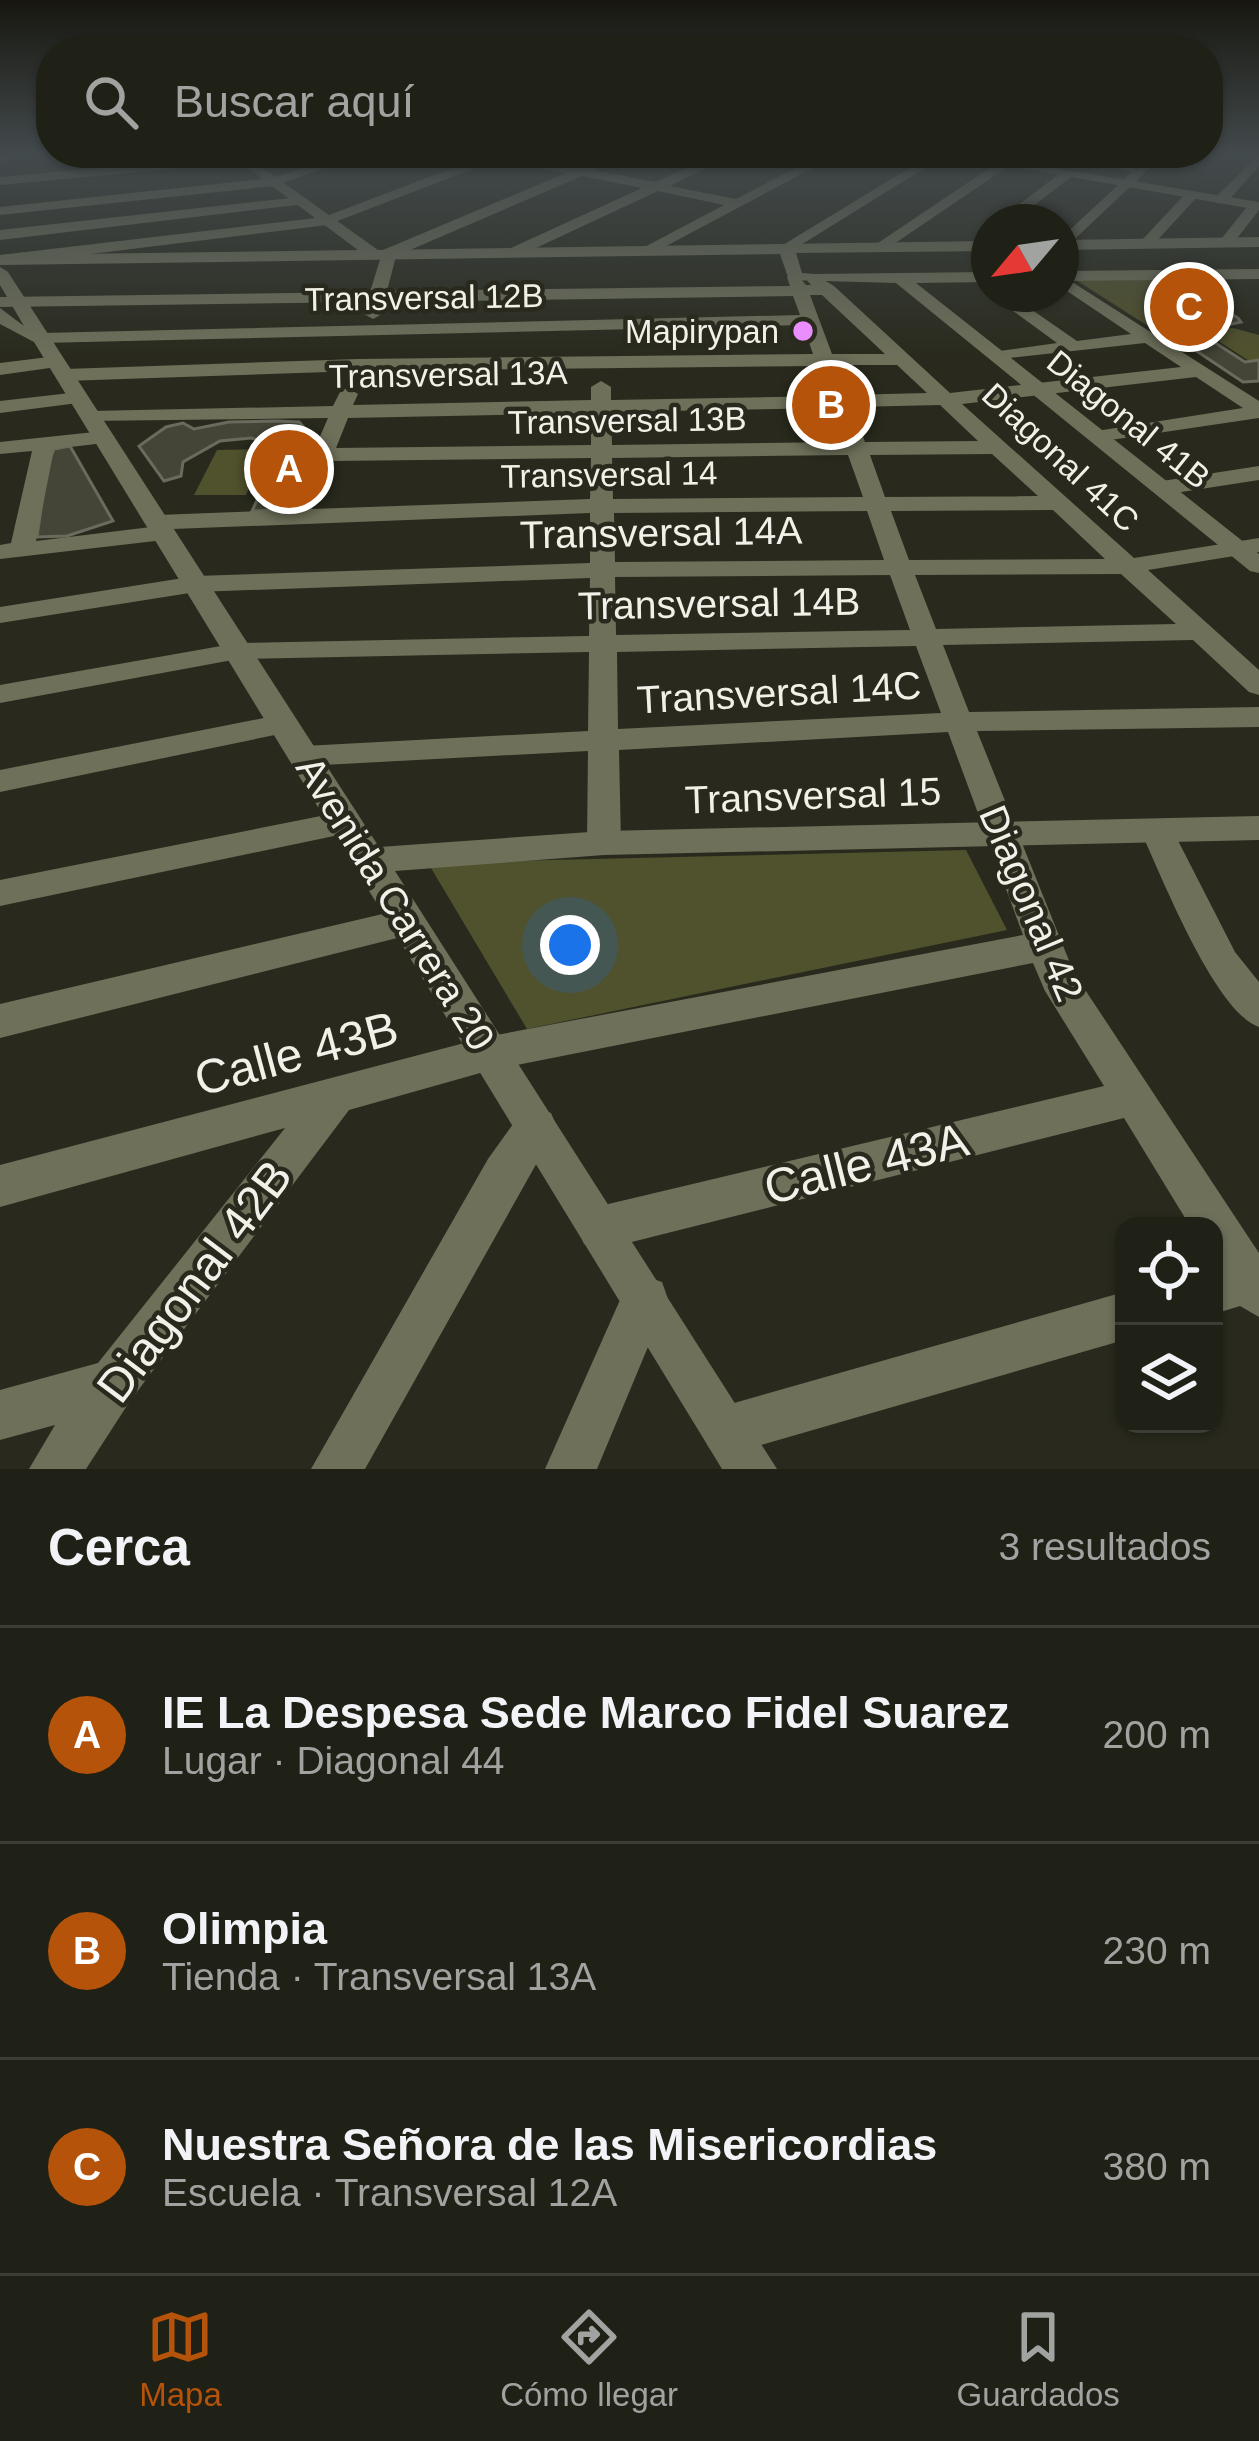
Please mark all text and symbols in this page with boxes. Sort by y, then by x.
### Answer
search box [36,36,1223,168]
icon: search [78,69,144,135]
text: Buscar aquí [174,76,414,127]
north arrow [971,204,1079,312]
pin: C [1150,262,1228,352]
street label: Transversal 12B [304,277,544,318]
place label: Mapirypan [625,313,779,350]
marker: Mapirypan [790,318,816,344]
street label: Diagonal 41B [1040,343,1217,496]
street label: Transversal 13A [328,354,568,395]
pin: B [792,360,870,450]
street label: Diagonal 41C [975,376,1146,539]
street label: Transversal 13B [507,400,747,441]
pin: A [250,424,328,514]
street label: Transversal 14 [500,454,718,495]
street label: Transversal 14A [519,509,803,556]
street label: Transversal 14B [577,580,861,627]
street label: Transversal 14C [636,664,922,721]
street label: Avenida Carrera 20 [288,749,503,1058]
street label: Transversal 15 [684,770,942,821]
street label: Diagonal 42 [971,799,1092,1007]
your location [540,915,600,975]
street label: Calle 43B [189,1001,404,1106]
street label: Calle 43A [759,1113,974,1214]
street label: Diagonal 42B [87,1150,302,1412]
map controls [1115,1217,1223,1433]
button: locate [1115,1217,1223,1325]
button: layers [1115,1325,1223,1433]
text: Cerca [48,1519,190,1576]
text: 3 resultados [999,1525,1211,1568]
text: IE La Despesa Sede Marco Fidel Suarez [162,1687,1010,1738]
text: A [73,1713,101,1756]
text: 200 m [1103,1713,1211,1756]
text: Lugar · Diagonal 44 [162,1739,505,1782]
text: Olimpia [162,1903,327,1954]
text: B [73,1929,101,1972]
text: 230 m [1103,1929,1211,1972]
text: Tienda · Transversal 13A [162,1955,596,1998]
text: Nuestra Señora de las Misericordias [162,2119,937,2170]
text: C [73,2145,101,2188]
text: 380 m [1103,2145,1211,2188]
text: Escuela · Transversal 12A [162,2171,617,2214]
tab: Mapa [139,2304,222,2414]
tab: Cómo llegar [500,2304,678,2414]
tab: Guardados [957,2304,1120,2414]

